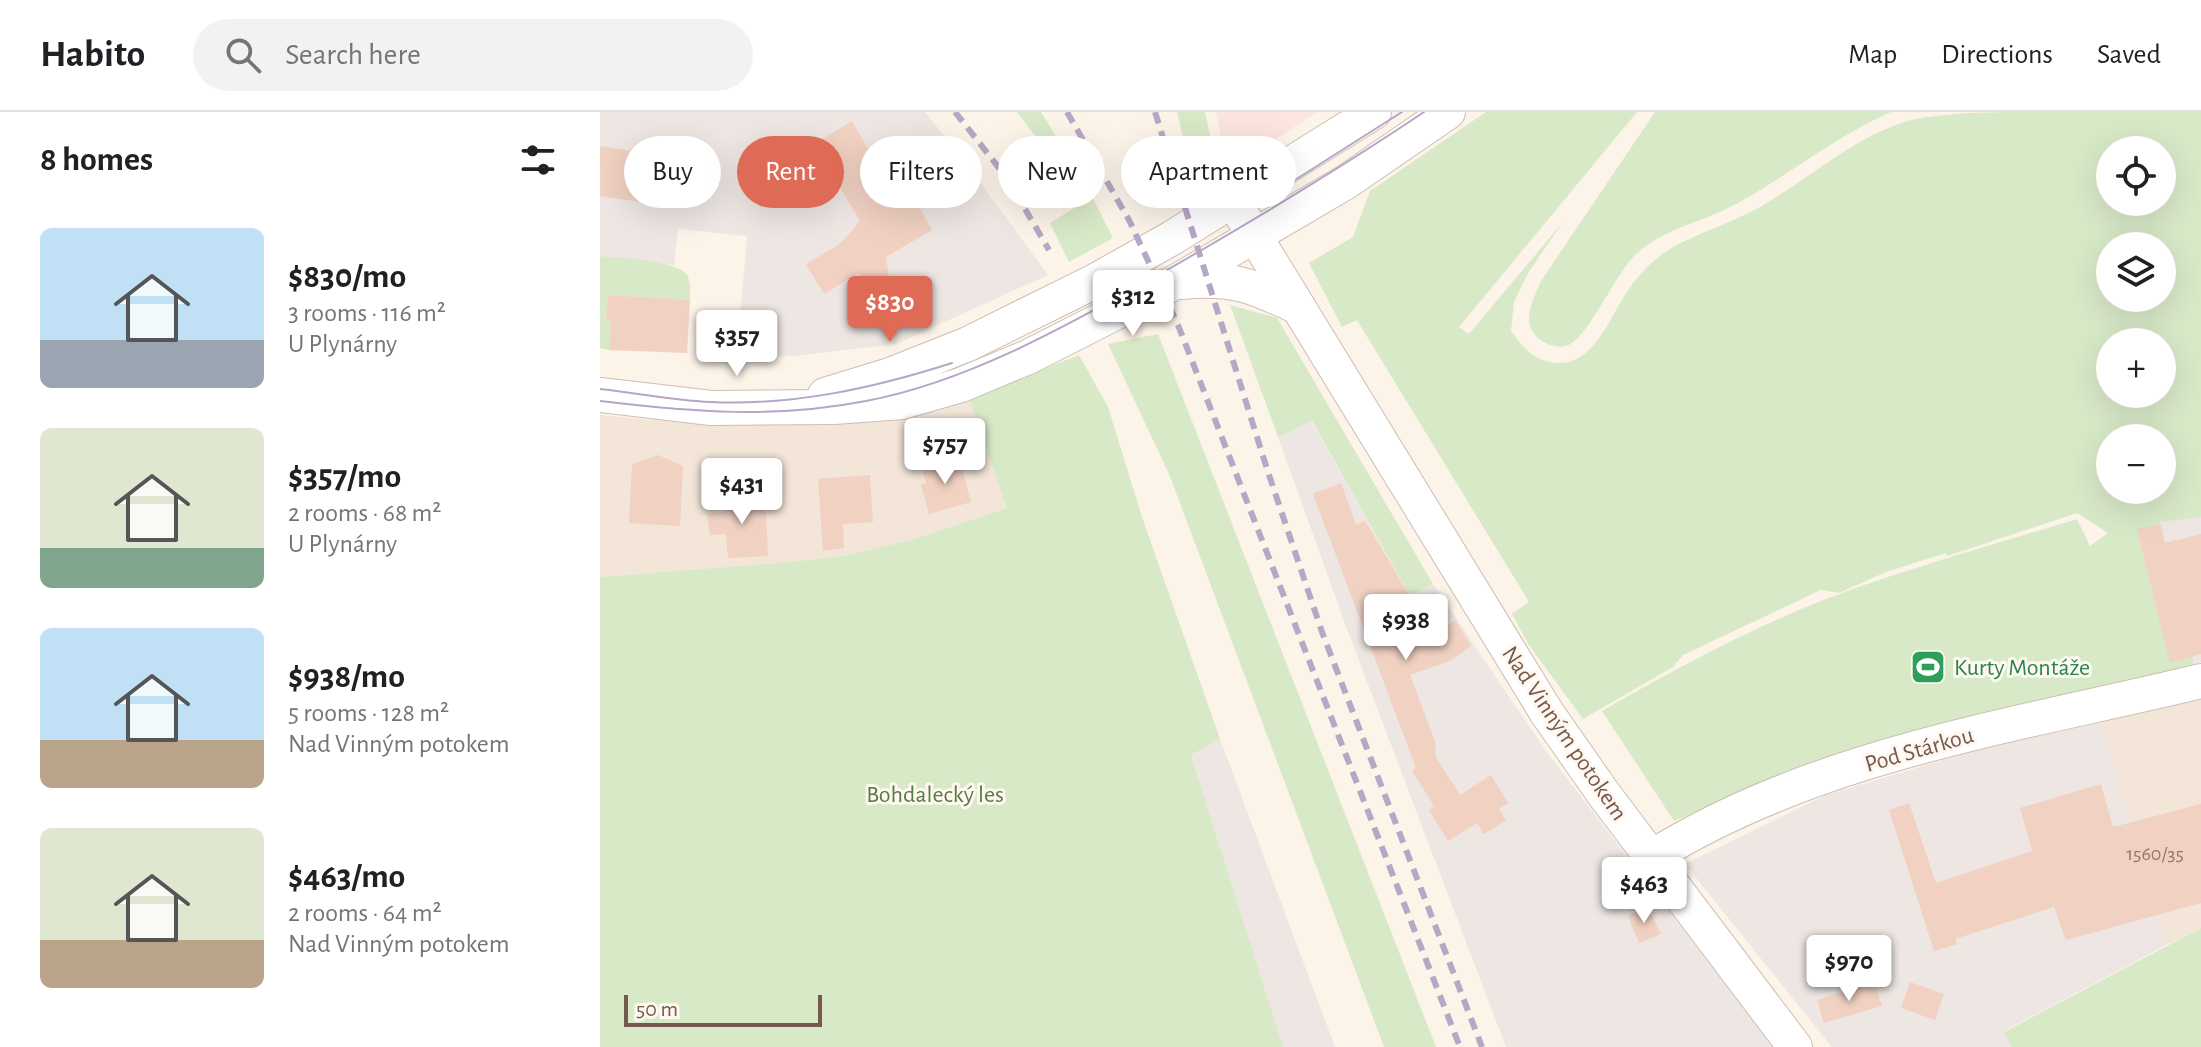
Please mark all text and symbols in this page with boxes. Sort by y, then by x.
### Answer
search box [193,19,753,91]
icon: search [221,33,265,77]
text: Habito [40,36,145,74]
text: Search here [285,40,421,70]
text: Map [1848,41,1897,69]
text: Directions [1941,41,2053,69]
text: Saved [2097,41,2161,69]
chip: Buy [624,136,721,208]
chip: Rent [737,136,844,208]
chip: Filters [860,136,982,208]
chip: New [998,136,1105,208]
chip: Apartment [1121,136,1296,208]
map controls [2096,136,2176,504]
button: locate [2096,136,2176,216]
icon: filters [516,138,560,182]
text: 8 homes [40,143,153,177]
button: layers [2096,232,2176,312]
icon: home [104,260,200,356]
text: $830/mo [288,260,406,294]
pin: $312 [1086,270,1180,338]
pin: $830 [843,276,937,344]
text: $312 [1111,283,1155,309]
text: $830 [865,289,915,315]
text: 3 rooms · 116 m² [288,300,446,326]
pin: $357 [690,310,784,378]
text: $357 [714,323,760,349]
button: + [2096,328,2176,408]
text: U Plynárny [288,331,397,357]
pin: $757 [898,418,992,486]
button: − [2096,424,2176,504]
text: $757 [922,431,968,457]
pin: $431 [695,458,789,526]
icon: home [104,460,200,556]
text: $357/mo [288,460,401,494]
text: $431 [719,471,765,497]
text: 2 rooms · 68 m² [288,500,441,526]
text: U Plynárny [288,531,397,557]
pin: $938 [1359,594,1453,662]
text: $938 [1382,607,1430,633]
street label: Nad Vinným potokem [1497,642,1631,825]
sports icon: Kurty Montáže [1909,648,1947,686]
place label: Kurty Montáže [1954,656,2090,680]
icon: home [104,660,200,756]
text: $938/mo [288,660,405,694]
text: 5 rooms · 128 m² [288,700,449,726]
street label: Pod Stárkou [1862,723,1976,777]
text: Nad Vinným potokem [288,731,510,757]
park label: Bohdalecký les [866,783,1004,807]
house number: 1560/35 [2126,844,2184,864]
pin: $463 [1597,857,1691,925]
icon: home [104,860,200,956]
text: $463/mo [288,860,405,894]
text: $463 [1620,870,1668,896]
text: 2 rooms · 64 m² [288,900,442,926]
text: Nad Vinným potokem [288,931,510,957]
pin: $970 [1802,935,1896,1003]
text: $970 [1824,948,1874,974]
scale bar [624,991,822,1027]
text: 50 m [636,998,678,1020]

